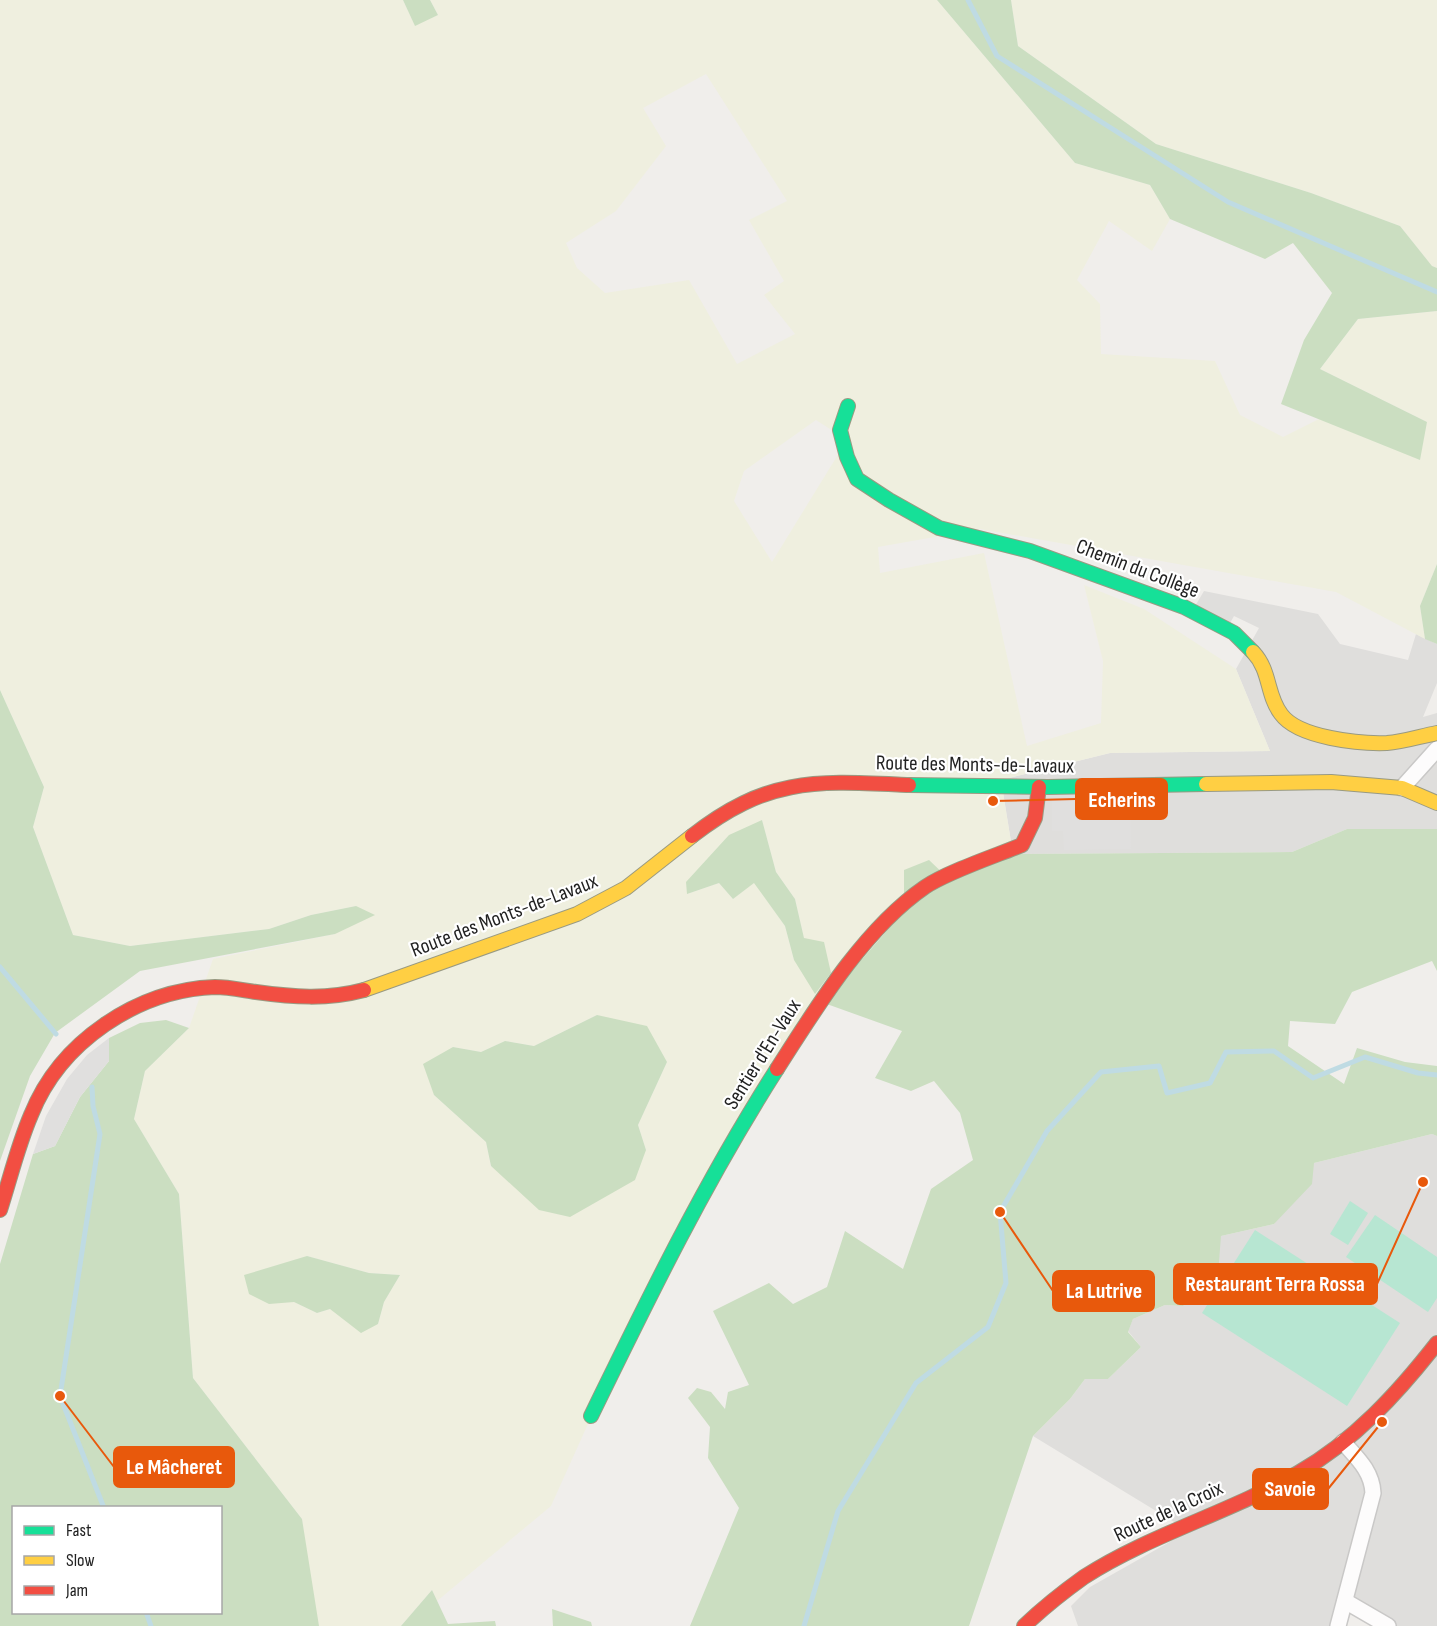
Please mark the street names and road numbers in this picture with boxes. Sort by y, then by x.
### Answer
street label: Chemin du Collège [1073,534,1203,603]
street label: Route des Monts-de-Lavaux [876,750,1074,779]
street label: Route des Monts-de-Lavaux [407,868,601,963]
street label: Sentier d'En-Vaux [719,994,806,1114]
street label: Route de la Croix [1110,1475,1227,1548]

